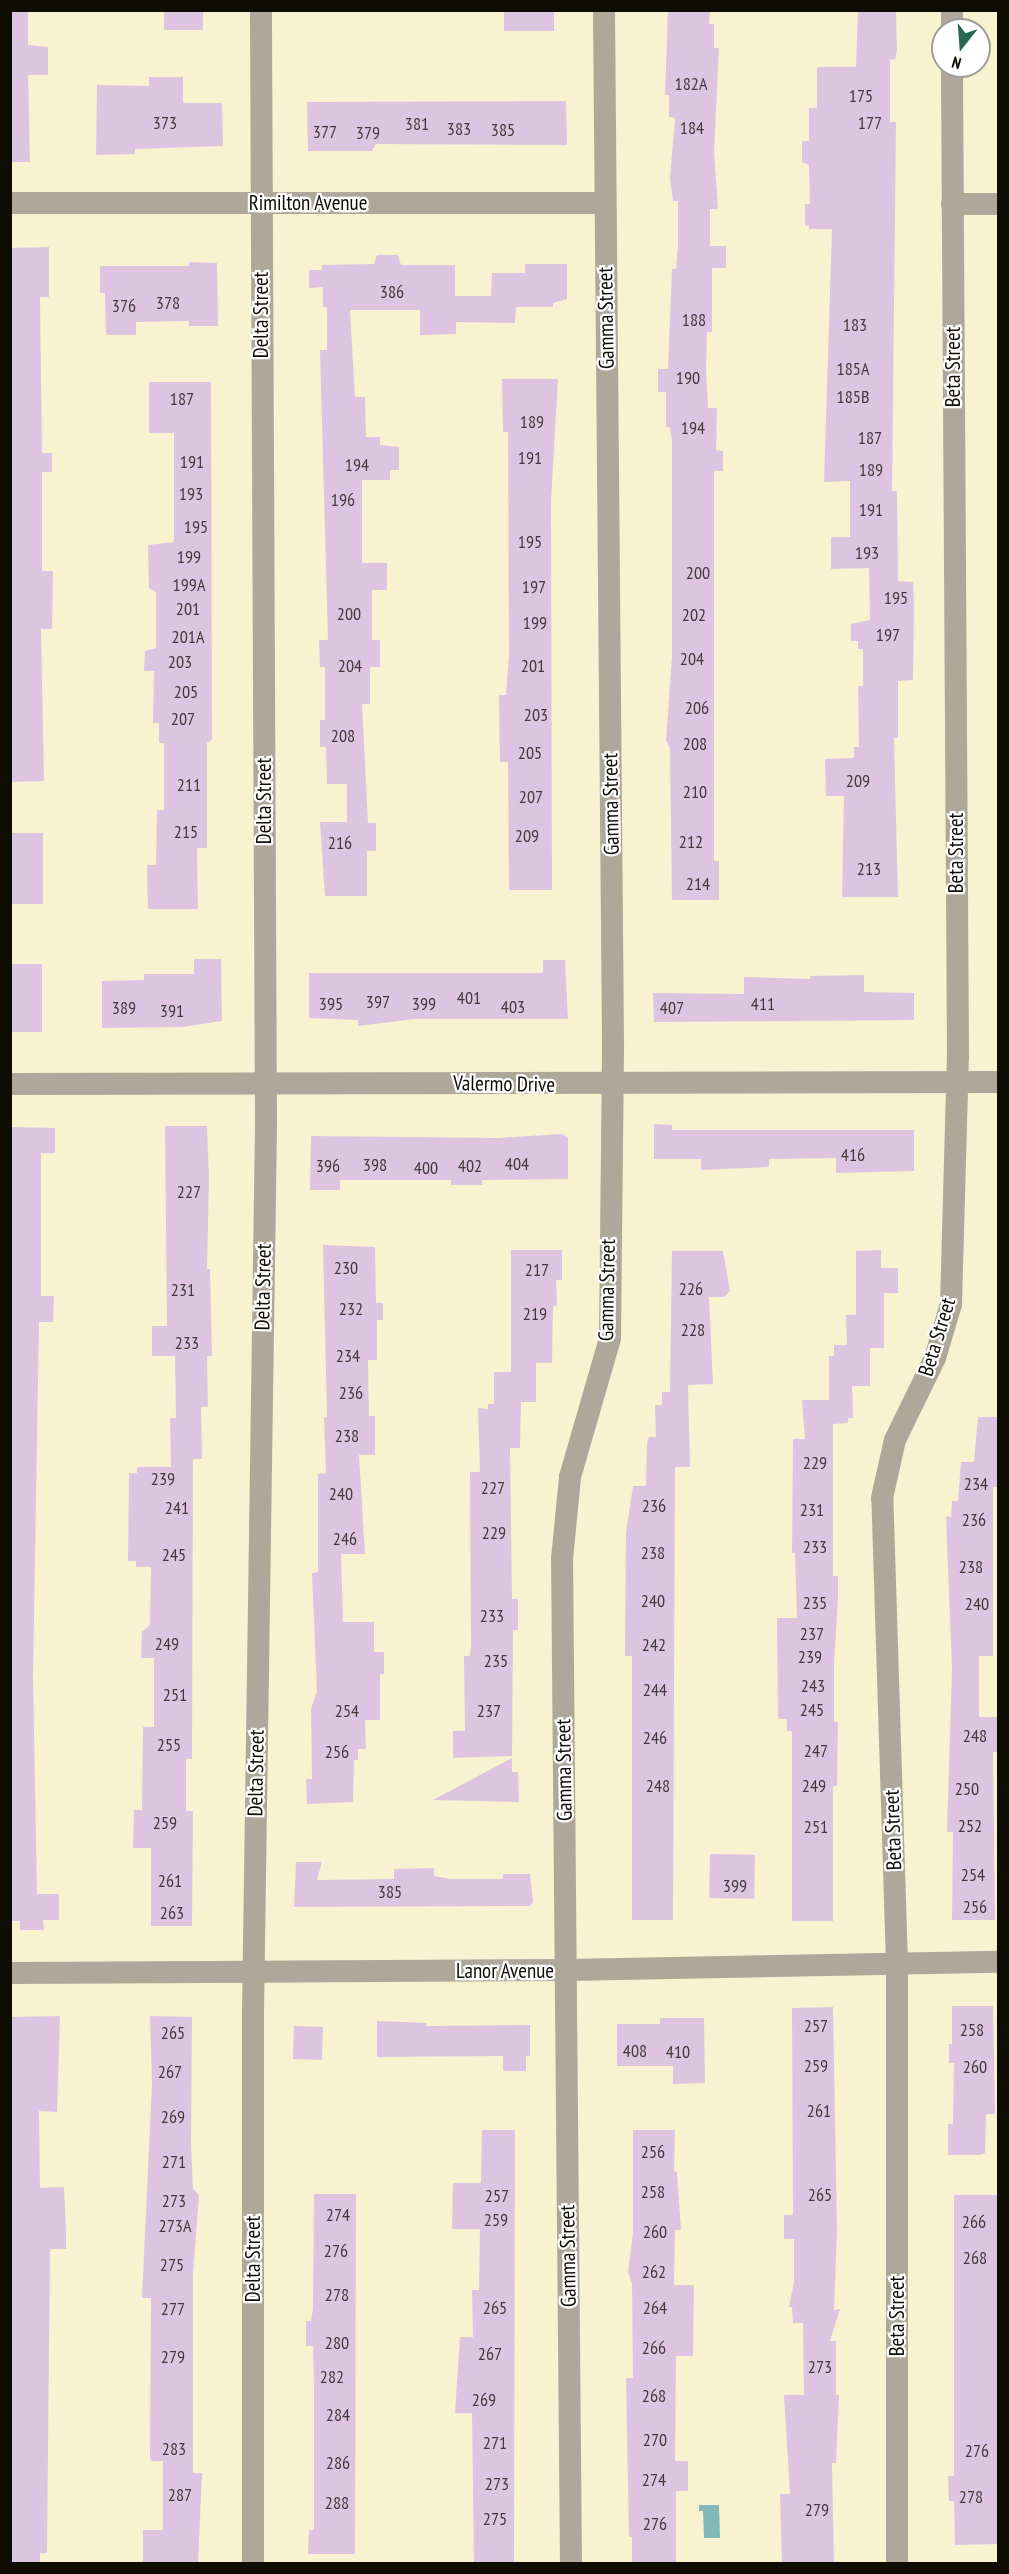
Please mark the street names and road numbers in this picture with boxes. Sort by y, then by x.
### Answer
street label: Rimilton Avenue [248,190,368,216]
street label: Gamma Street [593,267,619,369]
street label: Delta Street [248,272,274,358]
street label: Beta Street [940,327,966,407]
street label: Gamma Street [598,753,624,855]
street label: Delta Street [251,758,277,844]
street label: Beta Street [943,813,969,893]
street label: Valermo Drive [453,1071,555,1097]
street label: Gamma Street [594,1239,620,1341]
street label: Delta Street [250,1243,276,1331]
street label: Beta Street [913,1295,961,1379]
street label: Gamma Street [551,1719,577,1821]
street label: Delta Street [243,1729,269,1817]
street label: Beta Street [879,1789,907,1871]
street label: Lanor Avenue [456,1958,554,1984]
street label: Gamma Street [555,2205,581,2307]
street label: Delta Street [240,2216,266,2302]
street label: Beta Street [884,2276,910,2356]

